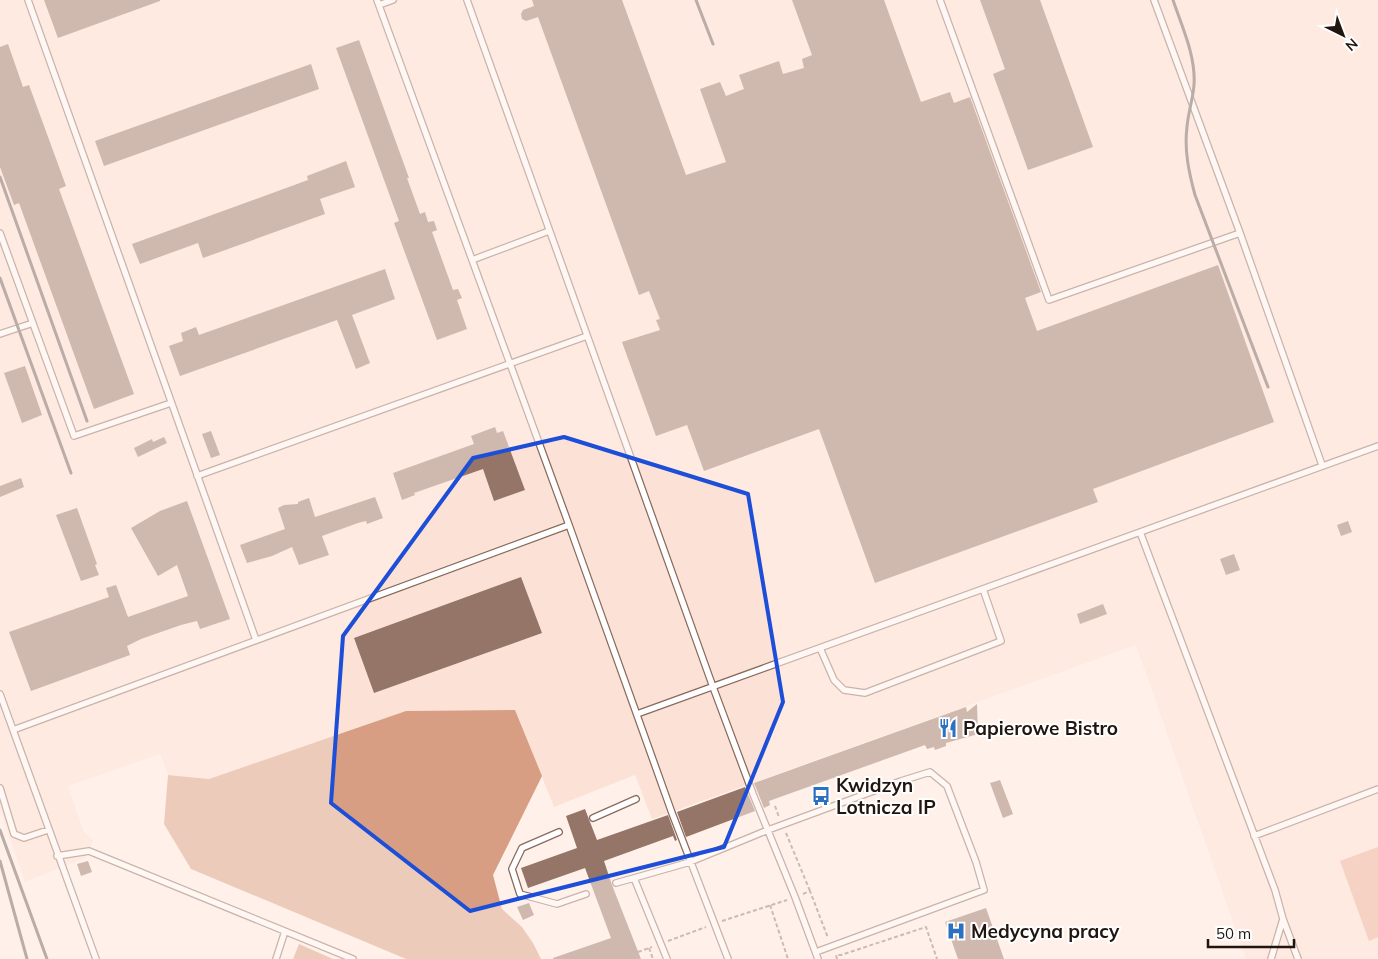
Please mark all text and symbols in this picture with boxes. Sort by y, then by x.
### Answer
north arrow [1318,10,1368,60]
text: N [1342,34,1362,55]
place label: Papierowe Bistro [963,716,1118,740]
restaurant icon: Papierowe Bistro [937,717,959,739]
place label: Kwidzyn Lotnicza IP [836,773,936,819]
bus stop icon: Kwidzyn Lotnicza IP [810,785,832,807]
scale bar [1208,916,1294,948]
place label: Medycyna pracy [971,919,1120,943]
hospital icon: Medycyna pracy [945,920,967,942]
text: 50 m [1216,924,1251,943]

